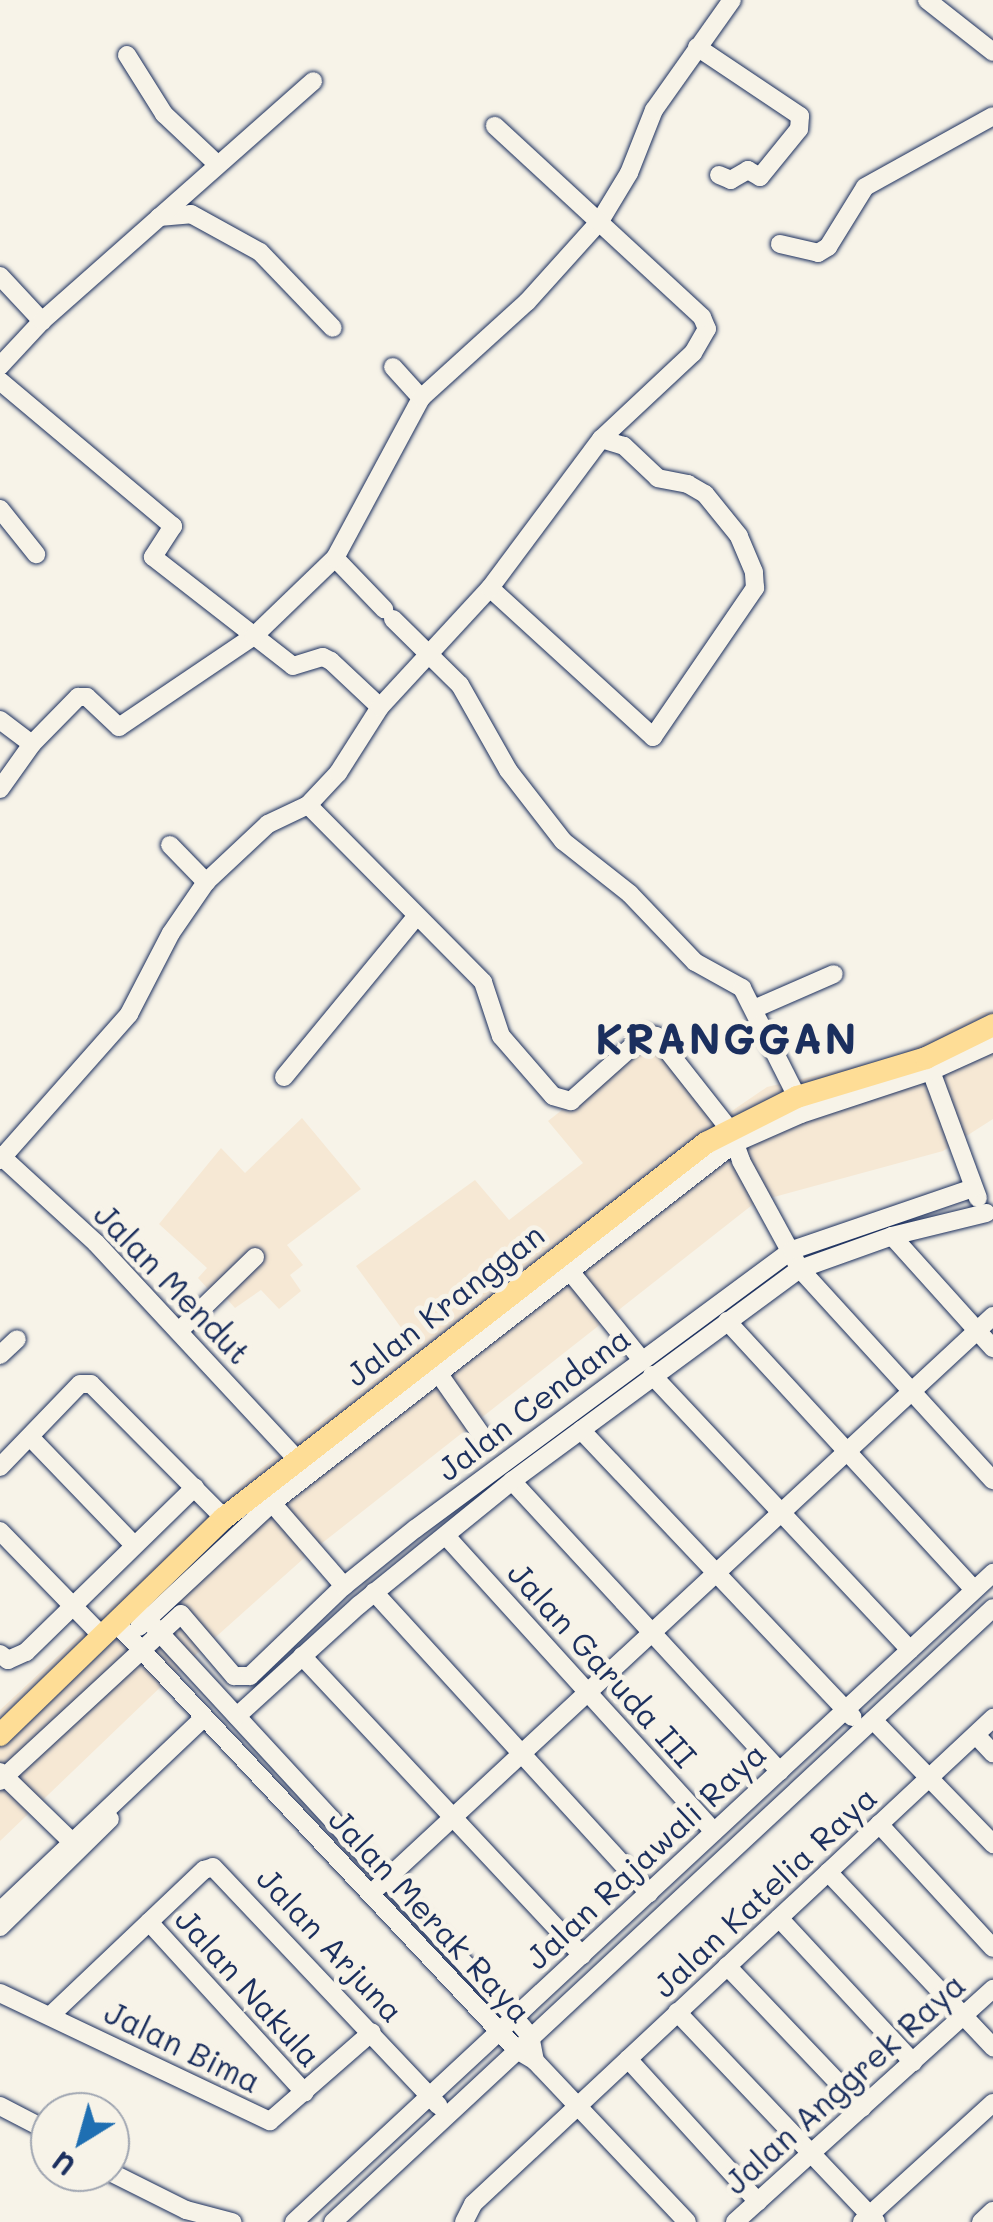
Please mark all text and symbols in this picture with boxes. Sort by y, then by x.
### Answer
district label: KRANGGAN [595,1013,859,1063]
street label: Jalan Mendut [87,1195,259,1371]
street label: Jalan Kranggan [337,1215,551,1393]
street label: Jalan Cendana [429,1318,637,1488]
street label: Jalan Garuda III [501,1553,705,1775]
street label: Jalan Rajawali Raya [517,1734,773,1976]
street label: Jalan Katelia Raya [644,1777,884,2005]
street label: Jalan Merak Raya [322,1800,540,2030]
street label: Jalan Arjuna [250,1859,412,2029]
street label: Jalan Nakula [168,1900,330,2074]
street label: Jalan Anggrek Raya [716,1965,972,2201]
street label: Jalan Bima [99,1992,267,2100]
north arrow [30,2092,130,2192]
text: U [44,2144,82,2185]

